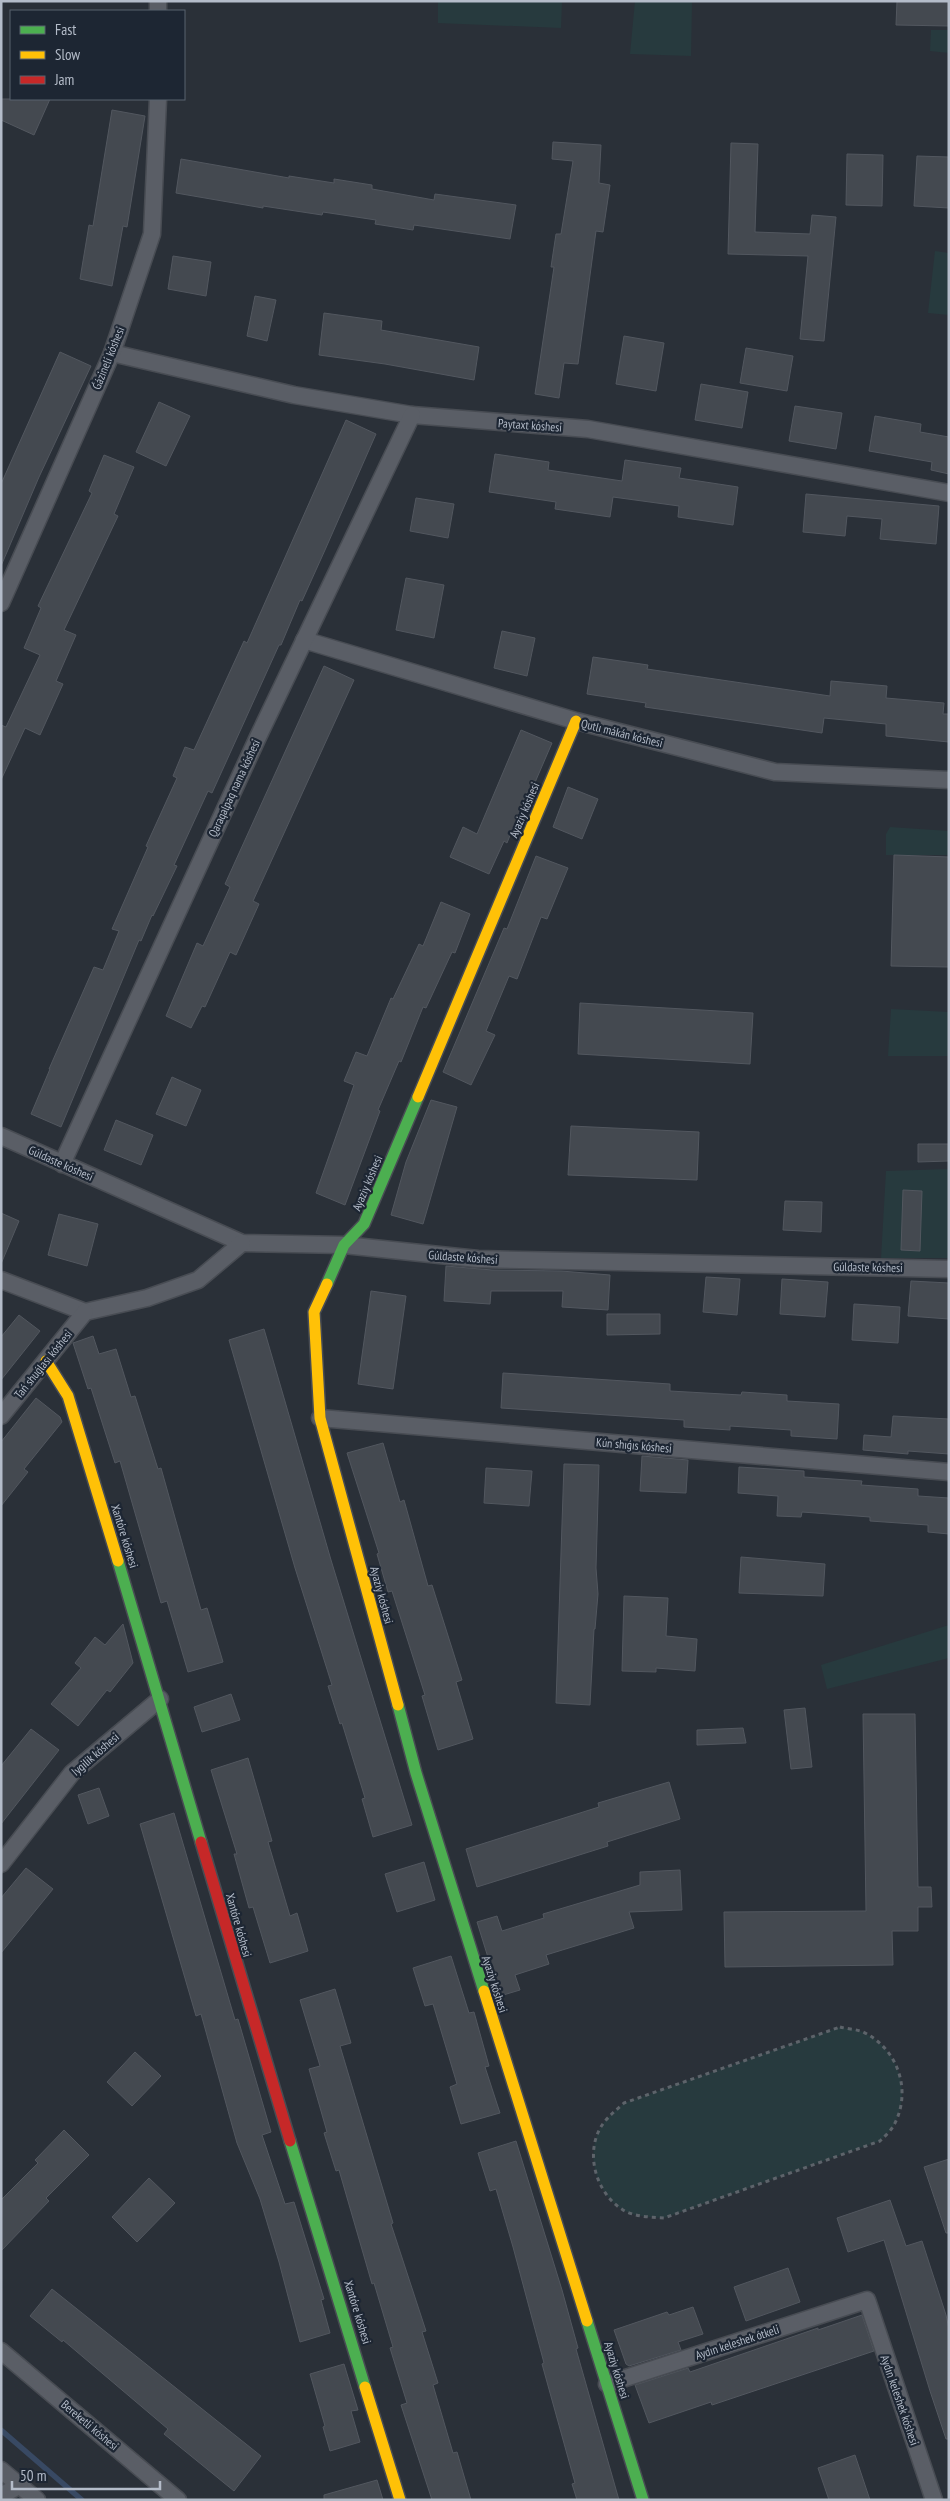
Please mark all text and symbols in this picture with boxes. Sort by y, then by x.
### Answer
legend [10,10,185,100]
text: Fast [55,20,76,39]
text: Slow [55,45,80,64]
text: Jam [54,70,74,89]
street label: Ǵázineli kóshesi [89,324,127,392]
street label: Paytaxt kóshesi [498,415,562,435]
street label: Qutlı mákán kóshesi [580,716,664,750]
street label: Qaraqalpaq nama kóshesi [205,737,263,839]
street label: Ayaziy kóshesi [506,780,542,840]
street label: Gúldaste kóshesi [26,1142,96,1184]
street label: Ayaziy kóshesi [349,1153,385,1213]
street label: Gúldaste kóshesi [428,1247,498,1267]
street label: Gúldaste kóshesi [833,1259,903,1275]
street label: Tań shuǵlası kóshesi [11,1327,75,1401]
street label: Kún shıǵıs kóshesi [596,1434,672,1456]
street label: Xantóre kóshesi [108,1502,142,1570]
street label: Ayaziy kóshesi [367,1565,397,1625]
street label: Iygilik kóshesi [68,1729,122,1779]
street label: Xantóre kóshesi [223,1891,255,1959]
street label: Ayaziy kóshesi [479,1954,511,2014]
street label: Xantóre kóshesi [341,2278,375,2346]
street label: Aydın keleshek ótkeli [693,2321,781,2363]
street label: Ayaziy kóshesi [601,2340,633,2400]
street label: Aydın keleshek kóshesi [878,2353,922,2447]
street label: Bereketli kóshesi [58,2397,122,2453]
scale bar [12,2458,160,2490]
text: 50 m [20,2466,46,2485]

